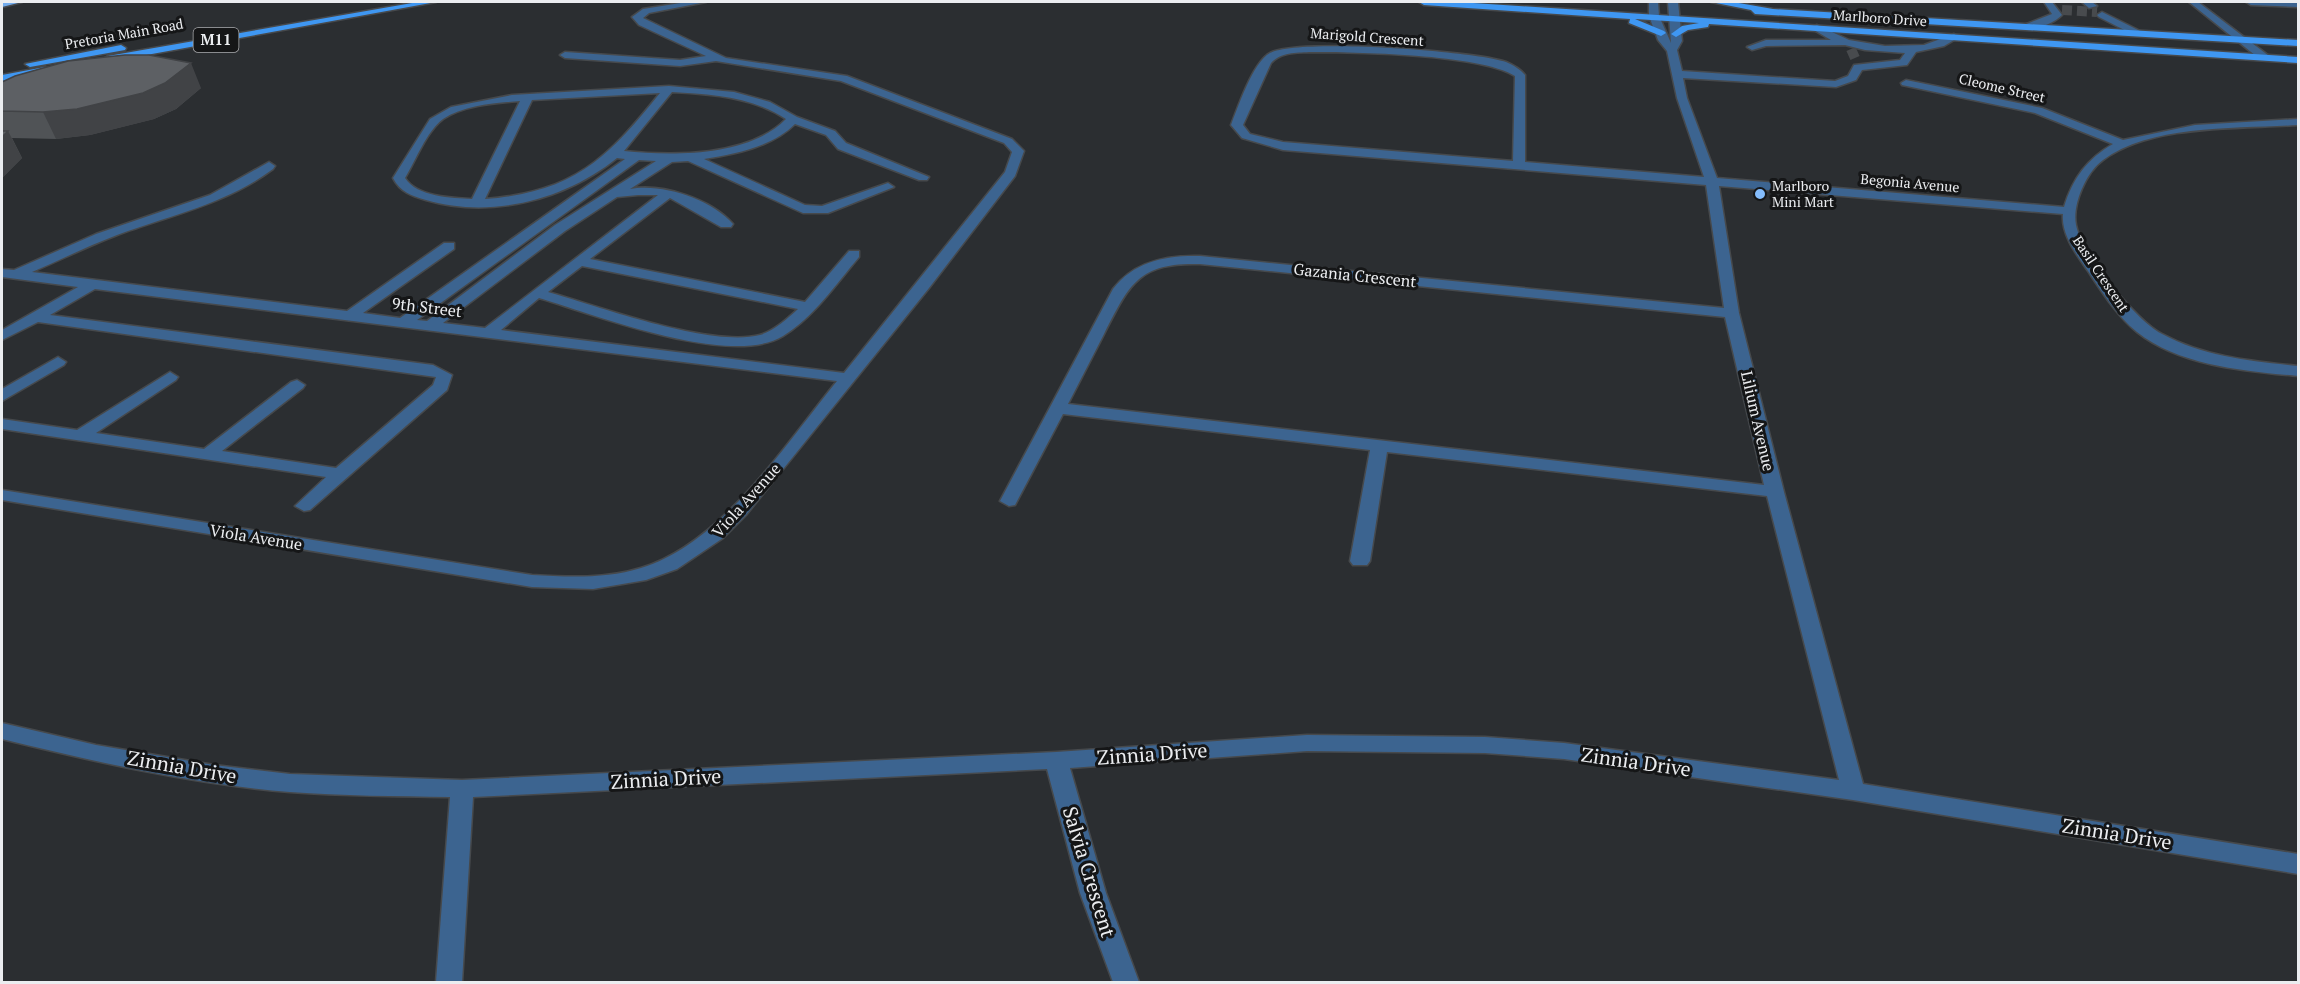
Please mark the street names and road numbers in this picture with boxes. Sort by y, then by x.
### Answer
street label: Marlboro Drive [1832,5,1928,30]
street label: Pretoria Main Road [63,14,185,53]
street label: Marigold Crescent [1310,23,1425,50]
road number: M11 [194,28,238,52]
street label: Cleome Street [1957,68,2048,107]
street label: Begonia Avenue [1860,169,1960,196]
street label: Basil Crescent [2069,232,2134,316]
street label: Gazania Crescent [1293,258,1418,292]
street label: 9th Street [391,292,463,322]
street label: Lilium Avenue [1736,369,1780,473]
street label: Viola Avenue [707,458,785,542]
street label: Viola Avenue [208,519,304,555]
street label: Zinnia Drive [1096,736,1208,771]
street label: Zinnia Drive [1579,740,1693,783]
street label: Zinnia Drive [125,744,239,789]
street label: Zinnia Drive [610,762,722,795]
street label: Salvia Crescent [1057,803,1122,941]
street label: Zinnia Drive [2060,812,2174,855]

